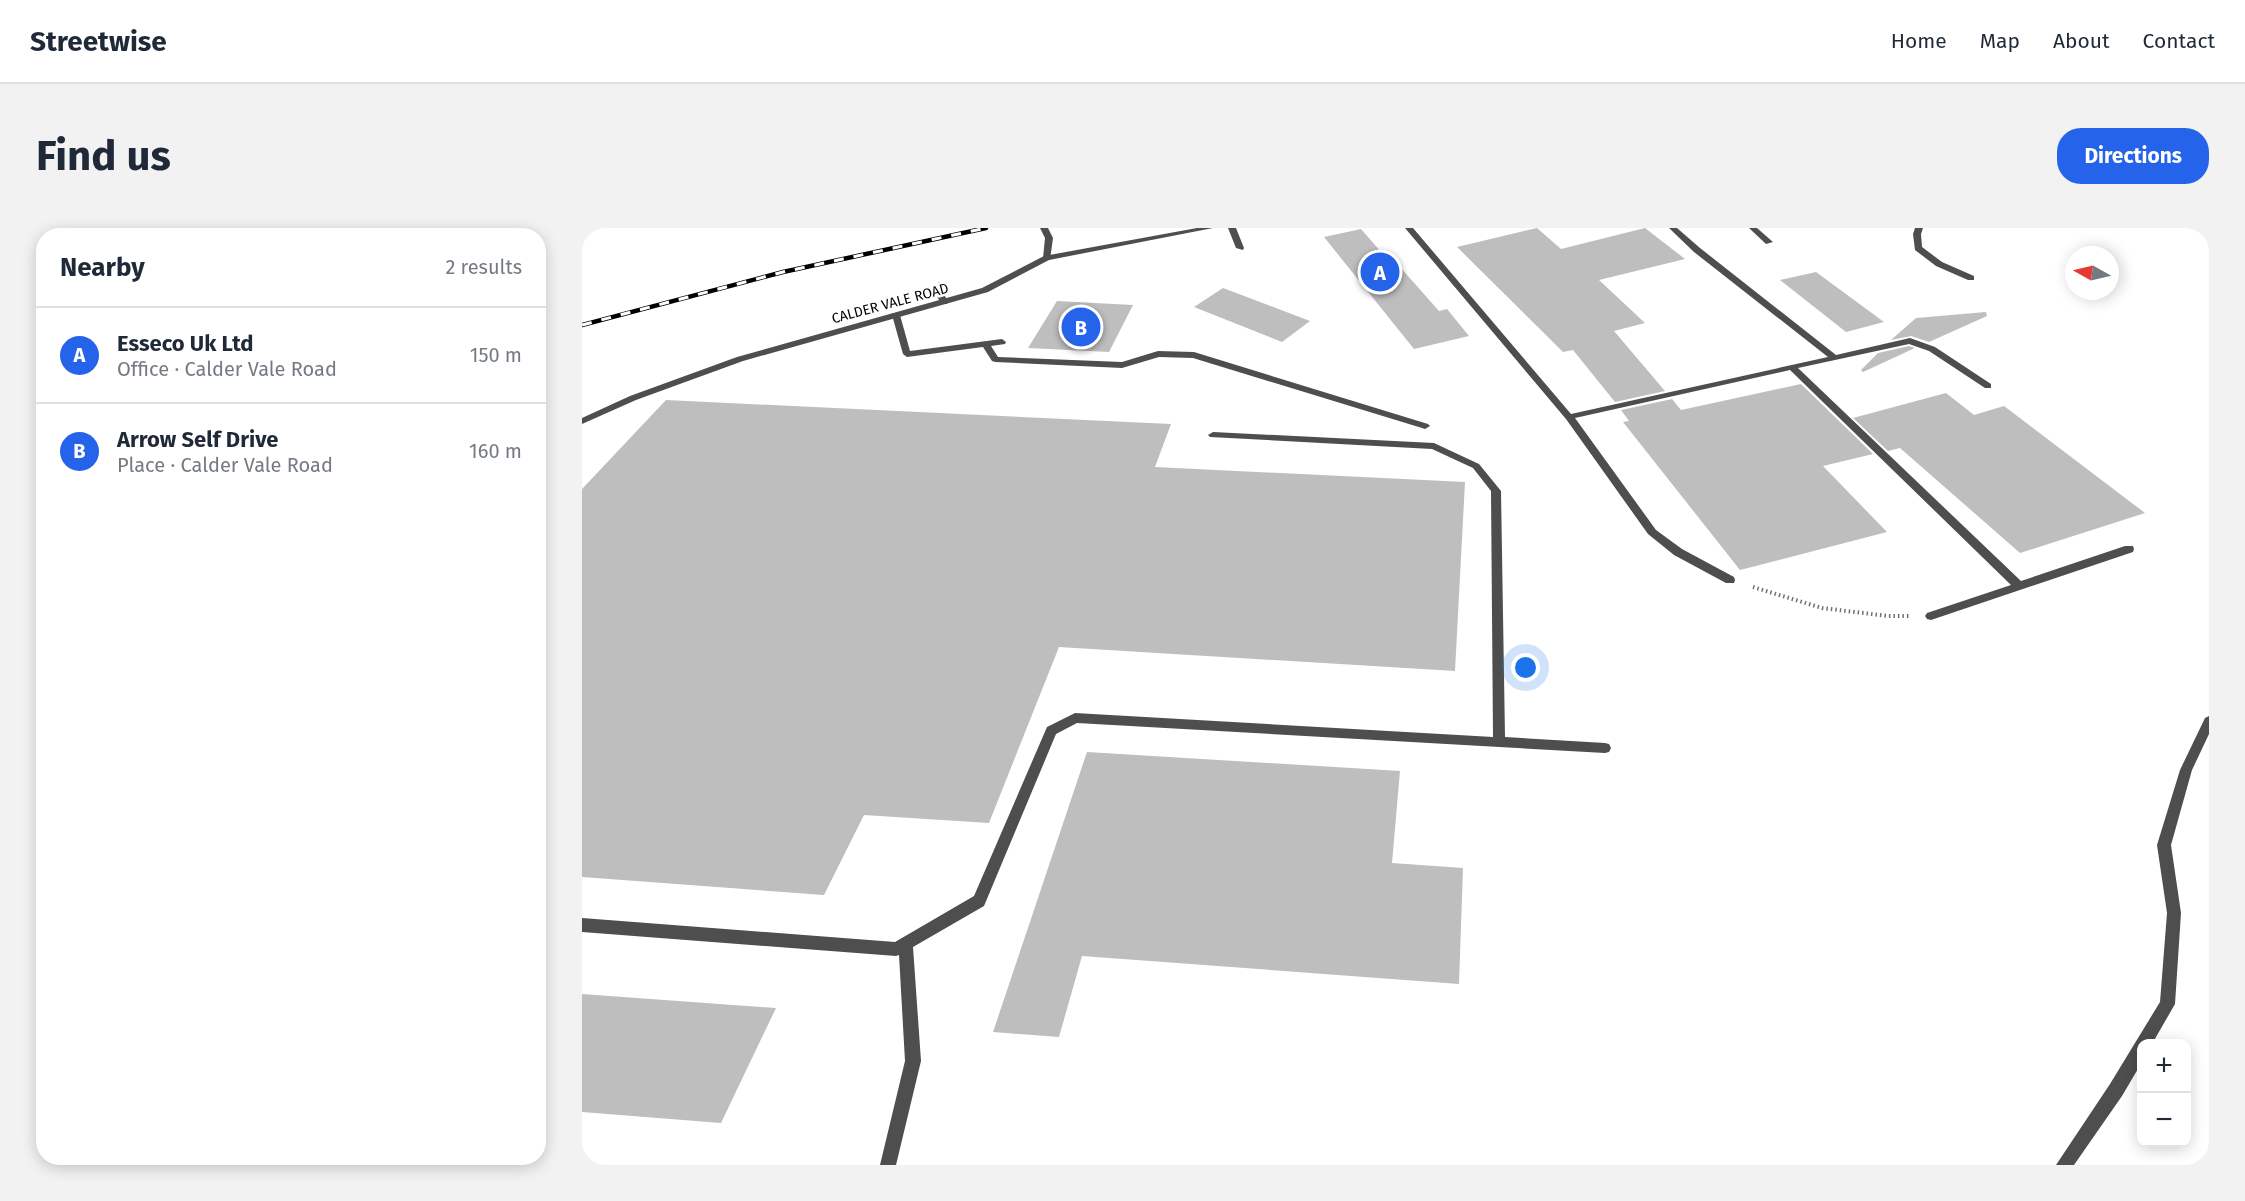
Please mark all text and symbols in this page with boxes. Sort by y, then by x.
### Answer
text: Streetwise [30,25,167,58]
text: Home [1891,28,1947,54]
text: Map [1980,28,2020,54]
text: About [2053,28,2110,54]
text: Contact [2143,28,2215,54]
button: Directions [2057,128,2209,184]
text: Find us [36,131,171,181]
north arrow [2065,246,2119,300]
pin: A [1360,250,1400,294]
text: Nearby [60,252,145,283]
text: 2 results [445,255,522,279]
street label: CALDER VALE ROAD [830,280,950,327]
pin: B [1062,304,1100,350]
text: Esseco Uk Ltd [117,330,254,357]
text: A [74,343,85,367]
text: 150 m [470,343,522,367]
text: Office · Calder Vale Road [117,357,337,381]
text: Arrow Self Drive [117,426,278,453]
text: B [73,439,86,463]
text: 160 m [469,439,522,463]
text: Place · Calder Vale Road [117,453,333,477]
your location [1511,653,1540,682]
map controls [2137,1039,2191,1147]
button: + [2137,1039,2191,1093]
button: − [2137,1093,2191,1147]

